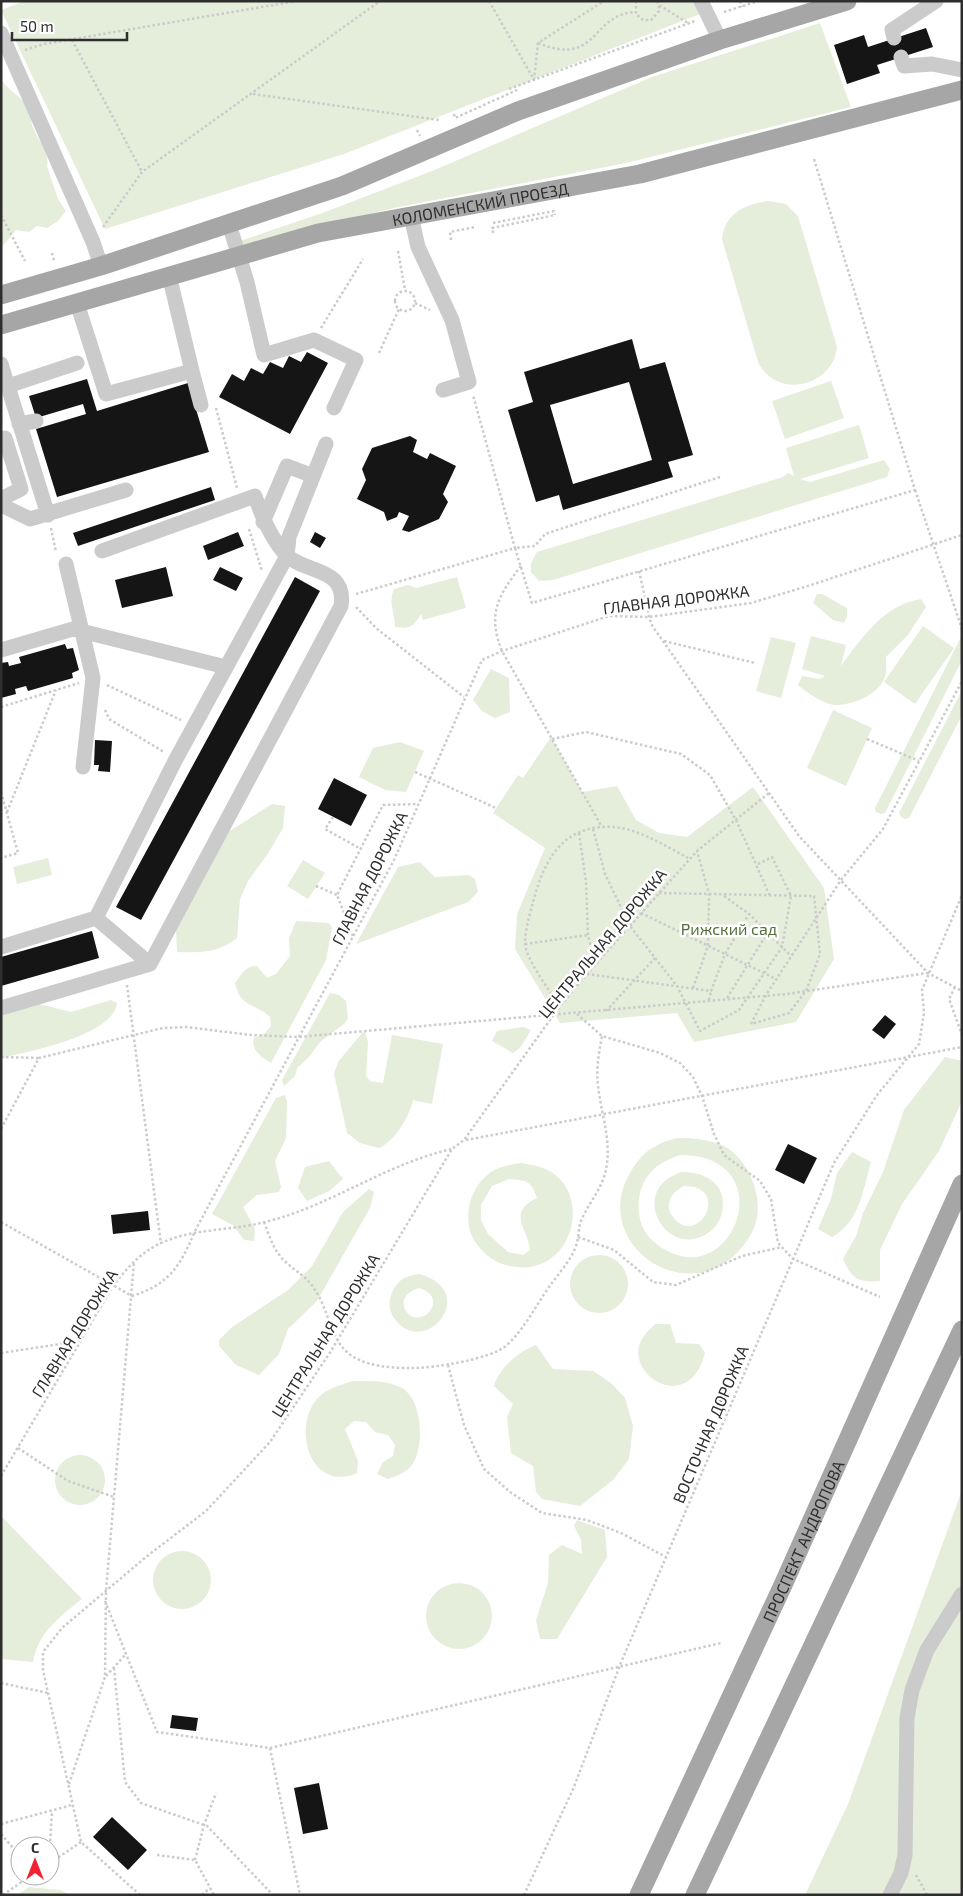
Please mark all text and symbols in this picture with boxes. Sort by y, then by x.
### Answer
scale bar [12,10,128,42]
text: 50 m [20,17,54,35]
street label: КОЛОМЕНСКИЙ ПРОЕЗД [390,178,570,229]
street label: ГЛАВНАЯ ДОРОЖКА [602,581,750,617]
street label: ГЛАВНАЯ ДОРОЖКА [327,808,411,948]
street label: ЦЕНТРАЛЬНАЯ ДОРОЖКА [534,864,670,1022]
park label: Рижский сад [681,919,777,938]
street label: ЦЕНТРАЛЬНАЯ ДОРОЖКА [267,1250,383,1420]
street label: ГЛАВНАЯ ДОРОЖКА [27,1266,121,1400]
street label: ВОСТОЧНАЯ ДОРОЖКА [668,1342,752,1506]
street label: ПРОСПЕКТ АНДРОПОВА [758,1457,847,1625]
north arrow [10,1836,60,1886]
text: С [31,1839,39,1856]

